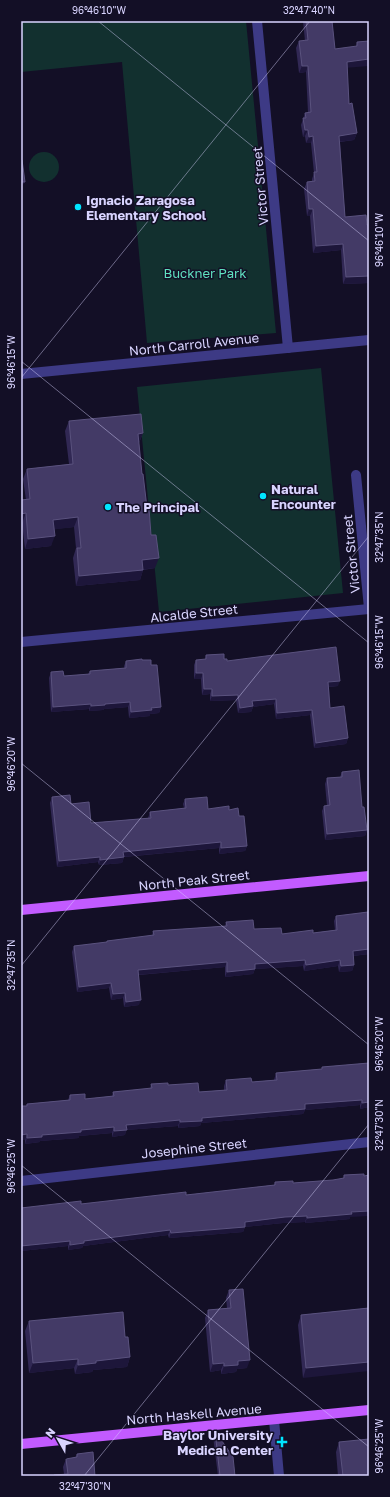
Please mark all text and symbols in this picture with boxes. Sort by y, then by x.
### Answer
text: 96°46'10"W [72,4,126,16]
text: 32°47'40"N [283,4,335,16]
street label: Victor Street [249,146,271,226]
place label: Ignacio Zaragosa Elementary School [86,192,207,223]
marker: Ignacio Zaragosa Elementary School [73,202,83,212]
text: 96°46'10"W [373,213,385,267]
park label: Buckner Park [163,265,247,281]
street label: North Carroll Avenue [128,329,260,359]
text: 96°46'15"W [5,335,17,389]
place label: Natural Encounter [271,481,336,512]
marker: Natural Encounter [258,491,268,501]
place label: The Principal [116,499,200,515]
marker: The Principal [103,502,113,512]
text: 32°47'35"N [373,511,385,563]
street label: Victor Street [339,514,363,594]
street label: Alcalde Street [149,600,239,626]
text: 96°46'15"W [373,615,385,669]
text: 96°46'20"W [5,736,17,792]
street label: North Peak Street [138,866,250,894]
text: 32°47'35"N [5,939,17,991]
text: 96°46'20"W [373,1016,385,1072]
text: 32°47'30"N [373,1099,385,1151]
street label: Josephine Street [140,1134,248,1162]
text: 96°46'25"W [5,1138,17,1193]
street label: North Haskell Avenue [126,1400,262,1428]
text: 96°46'25"W [373,1418,385,1473]
north arrow [38,1419,78,1459]
text: N [42,1425,58,1440]
place label: Baylor University Medical Center [163,1427,273,1458]
marker: Baylor University Medical Center [276,1436,288,1448]
text: 32°47'30"N [59,1480,111,1492]

